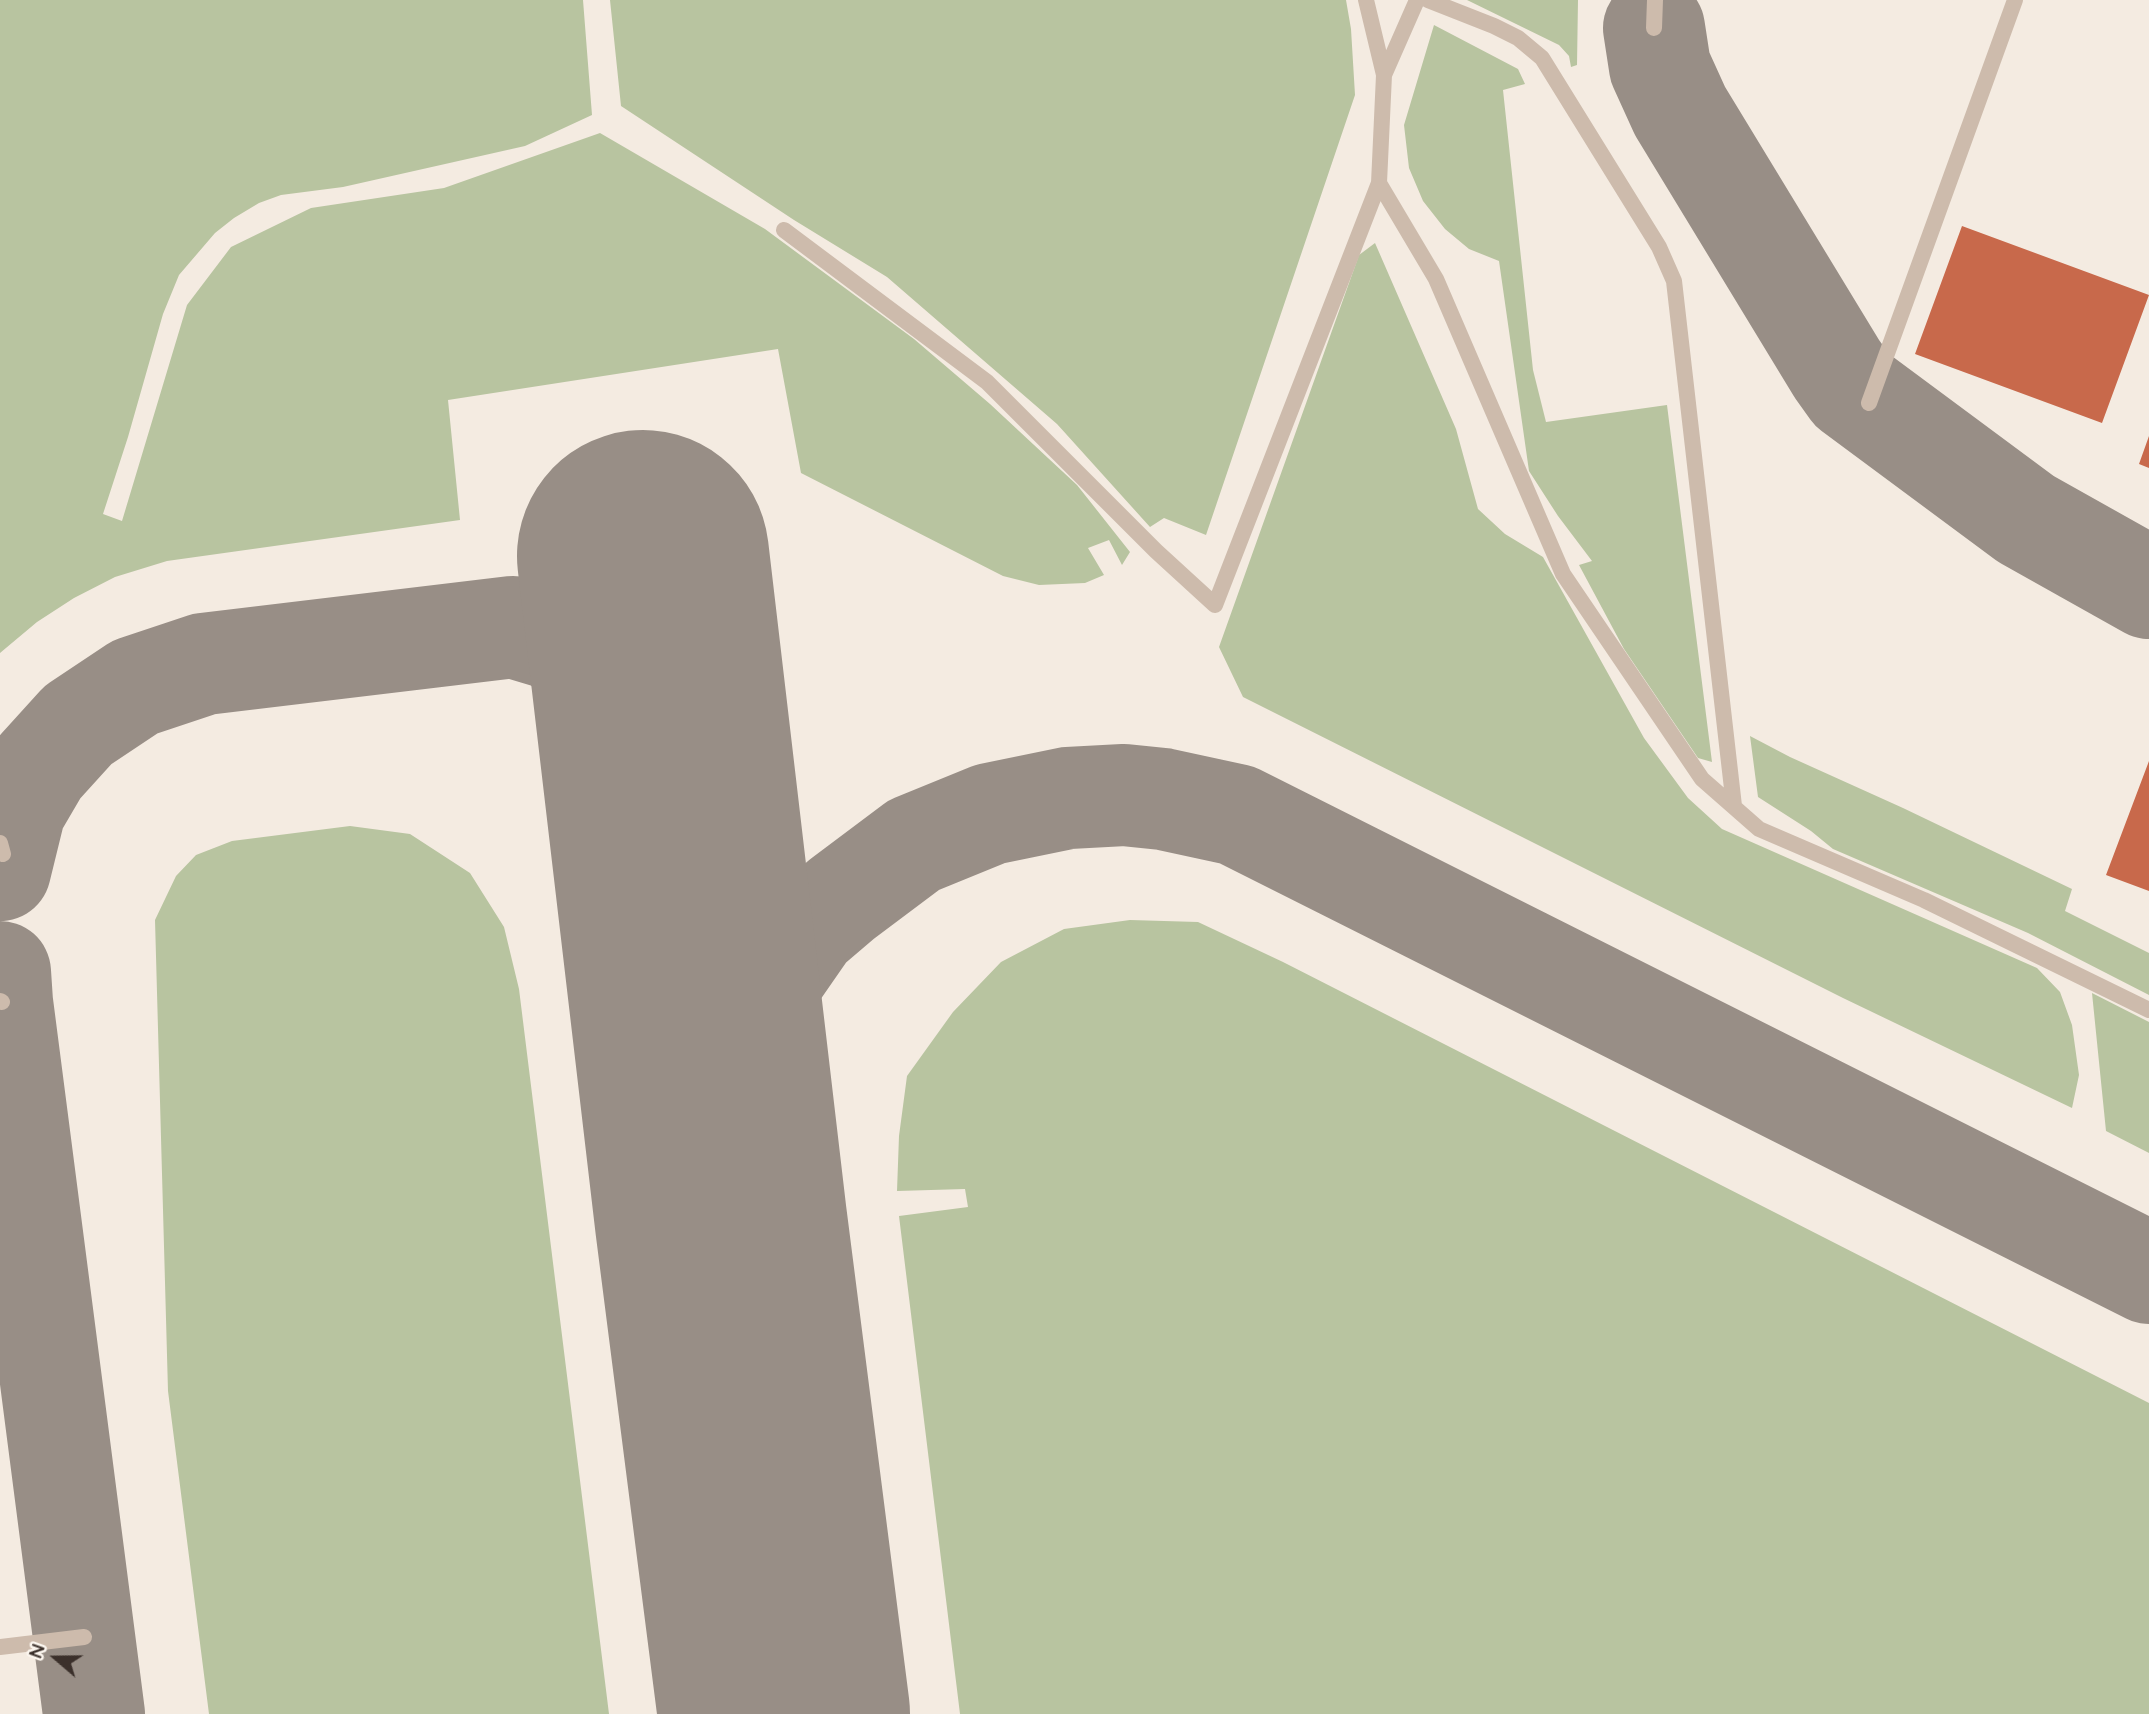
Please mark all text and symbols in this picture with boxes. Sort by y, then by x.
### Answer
north arrow [21,1623,91,1693]
text: N [23,1640,50,1661]

